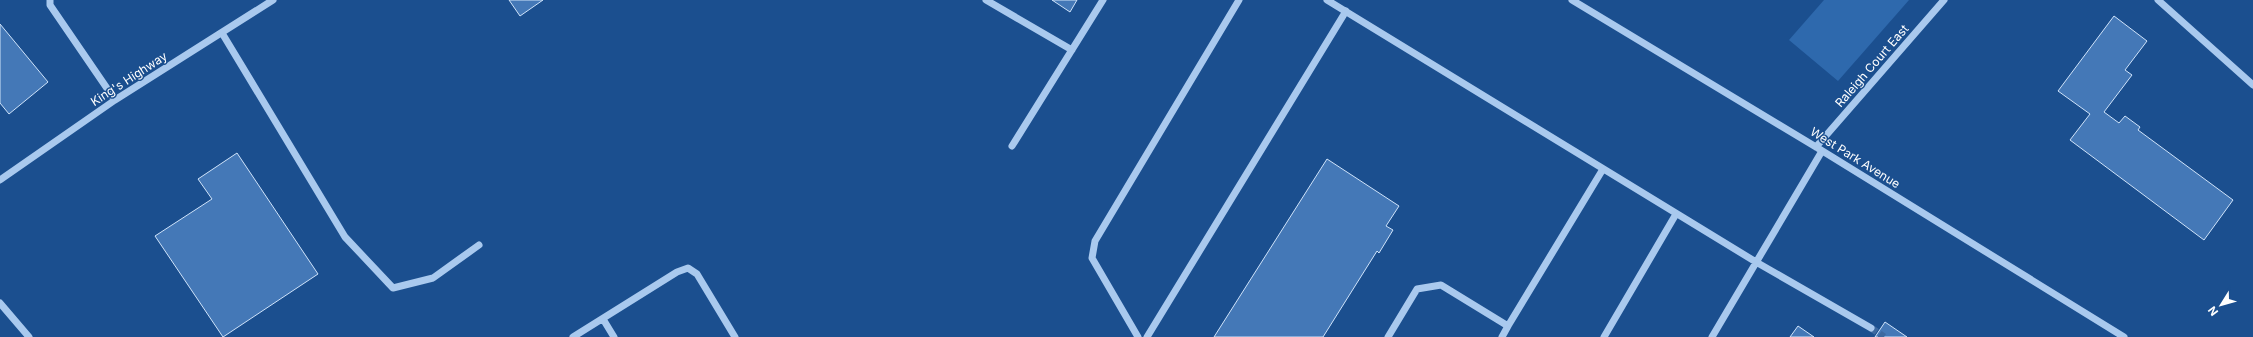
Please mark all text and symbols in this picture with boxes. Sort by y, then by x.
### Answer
street label: Raleigh Court East [1832,21,1912,110]
street label: King's Highway [88,48,170,109]
street label: West Park Avenue [1808,124,1903,191]
north arrow [2201,285,2241,325]
text: N [2205,303,2221,319]

